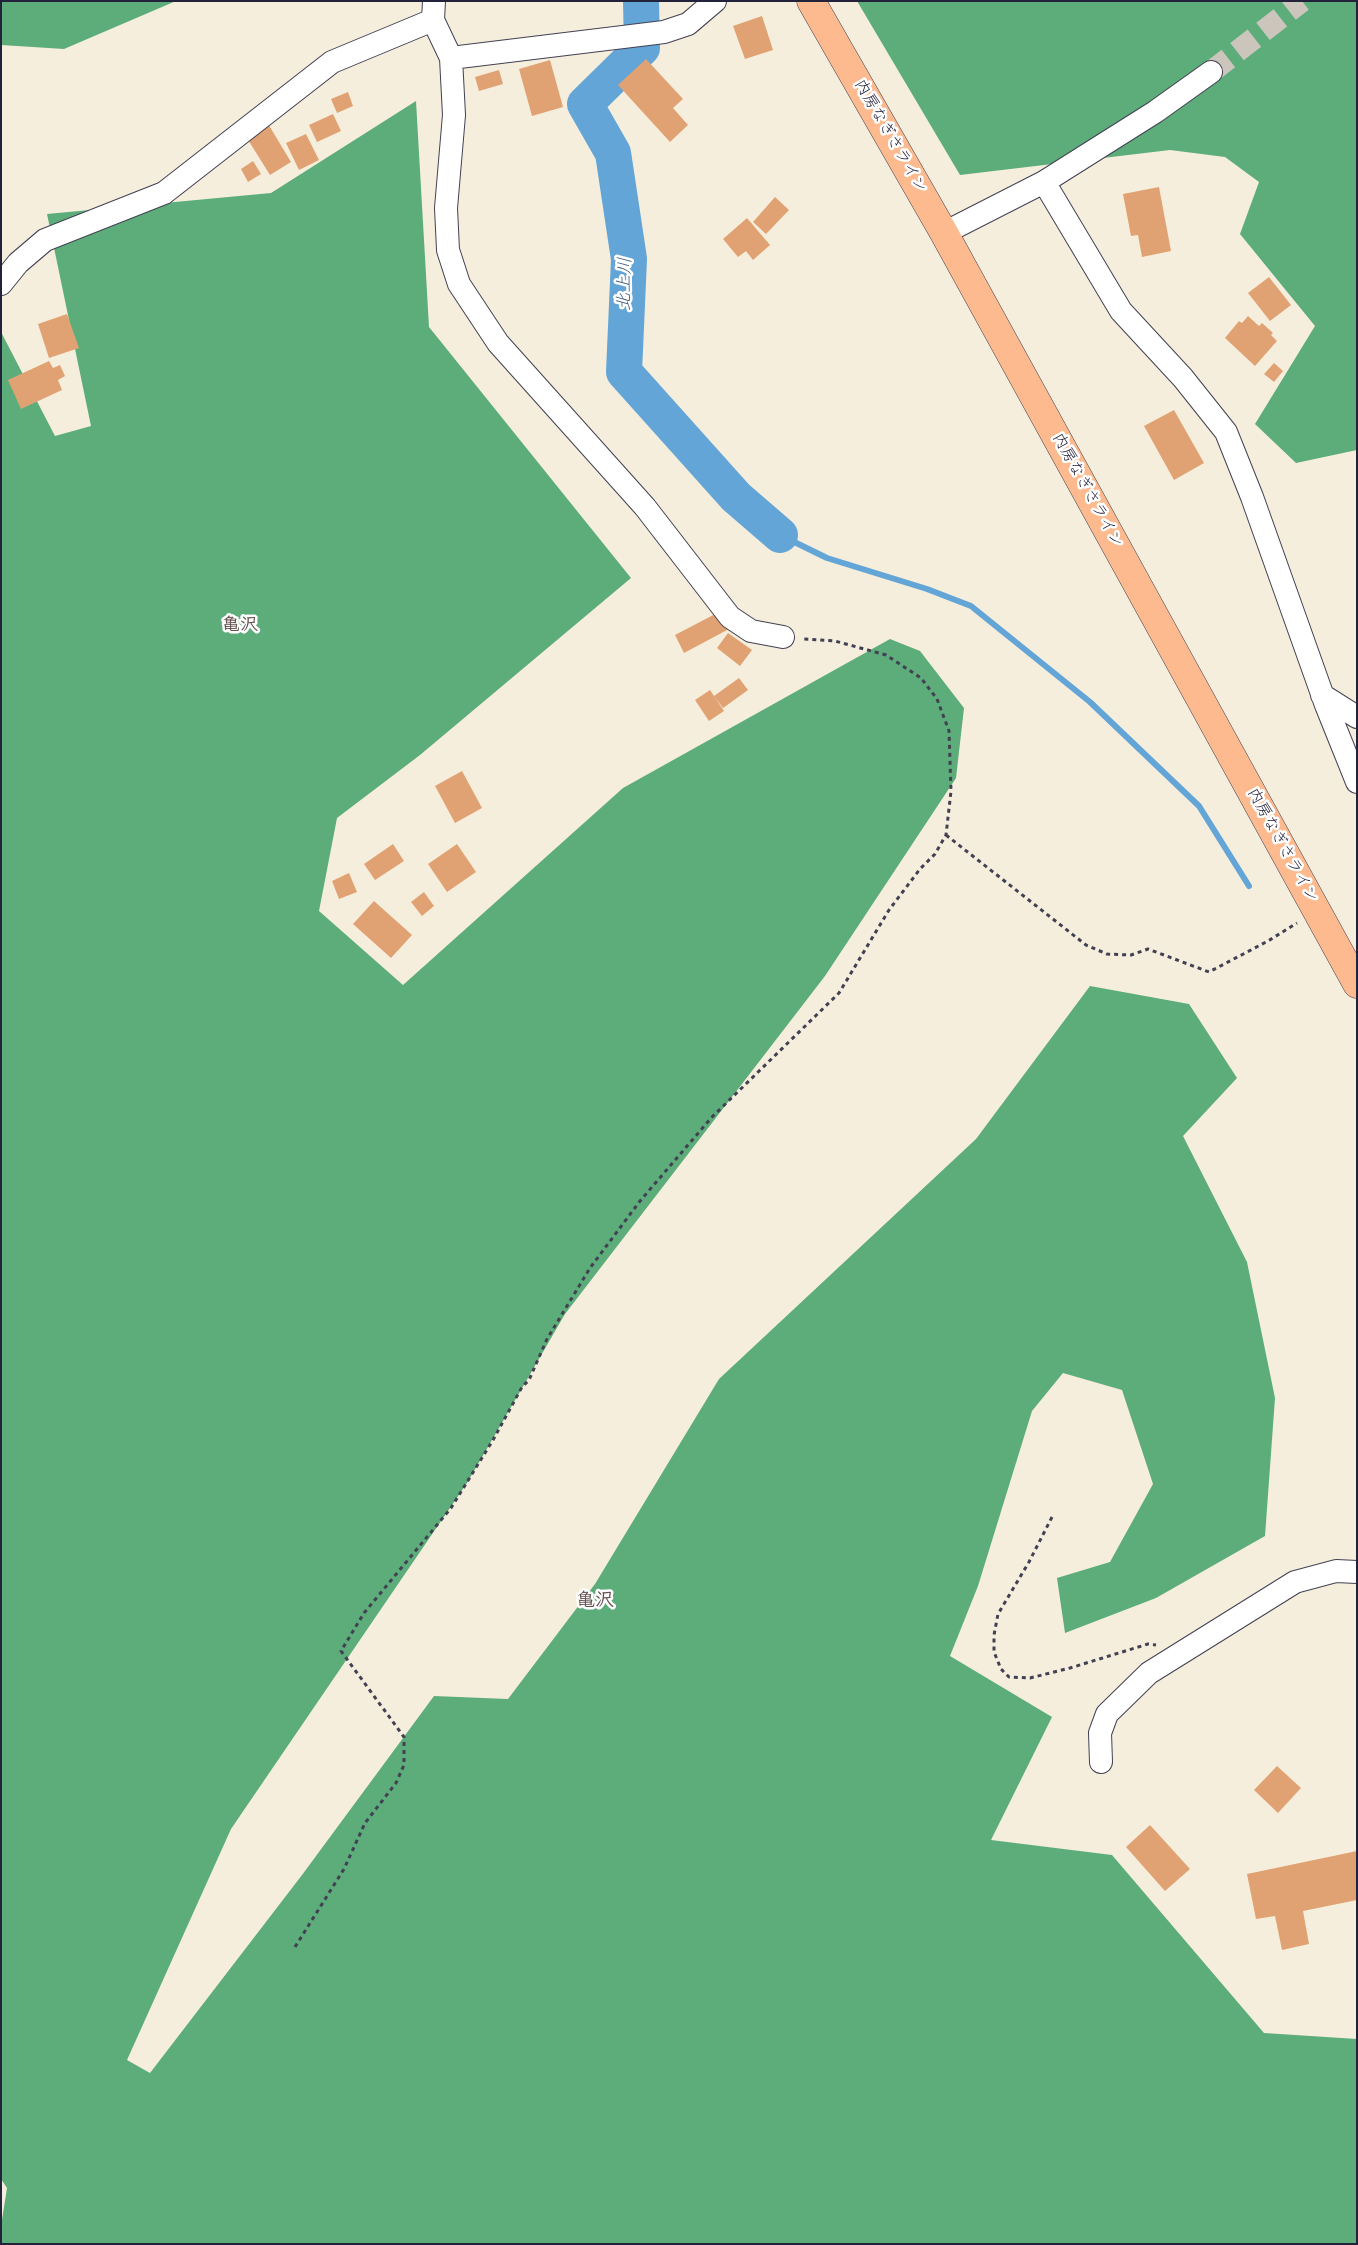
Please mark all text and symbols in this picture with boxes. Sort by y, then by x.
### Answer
street label: 内房なぎさライン [849,77,929,197]
water label: 北上川 [616,257,638,311]
street label: 内房なぎさライン [1047,430,1125,552]
district label: 亀沢 [222,616,258,638]
street label: 内房なぎさライン [1242,785,1320,907]
district label: 亀沢 [576,1592,614,1614]

